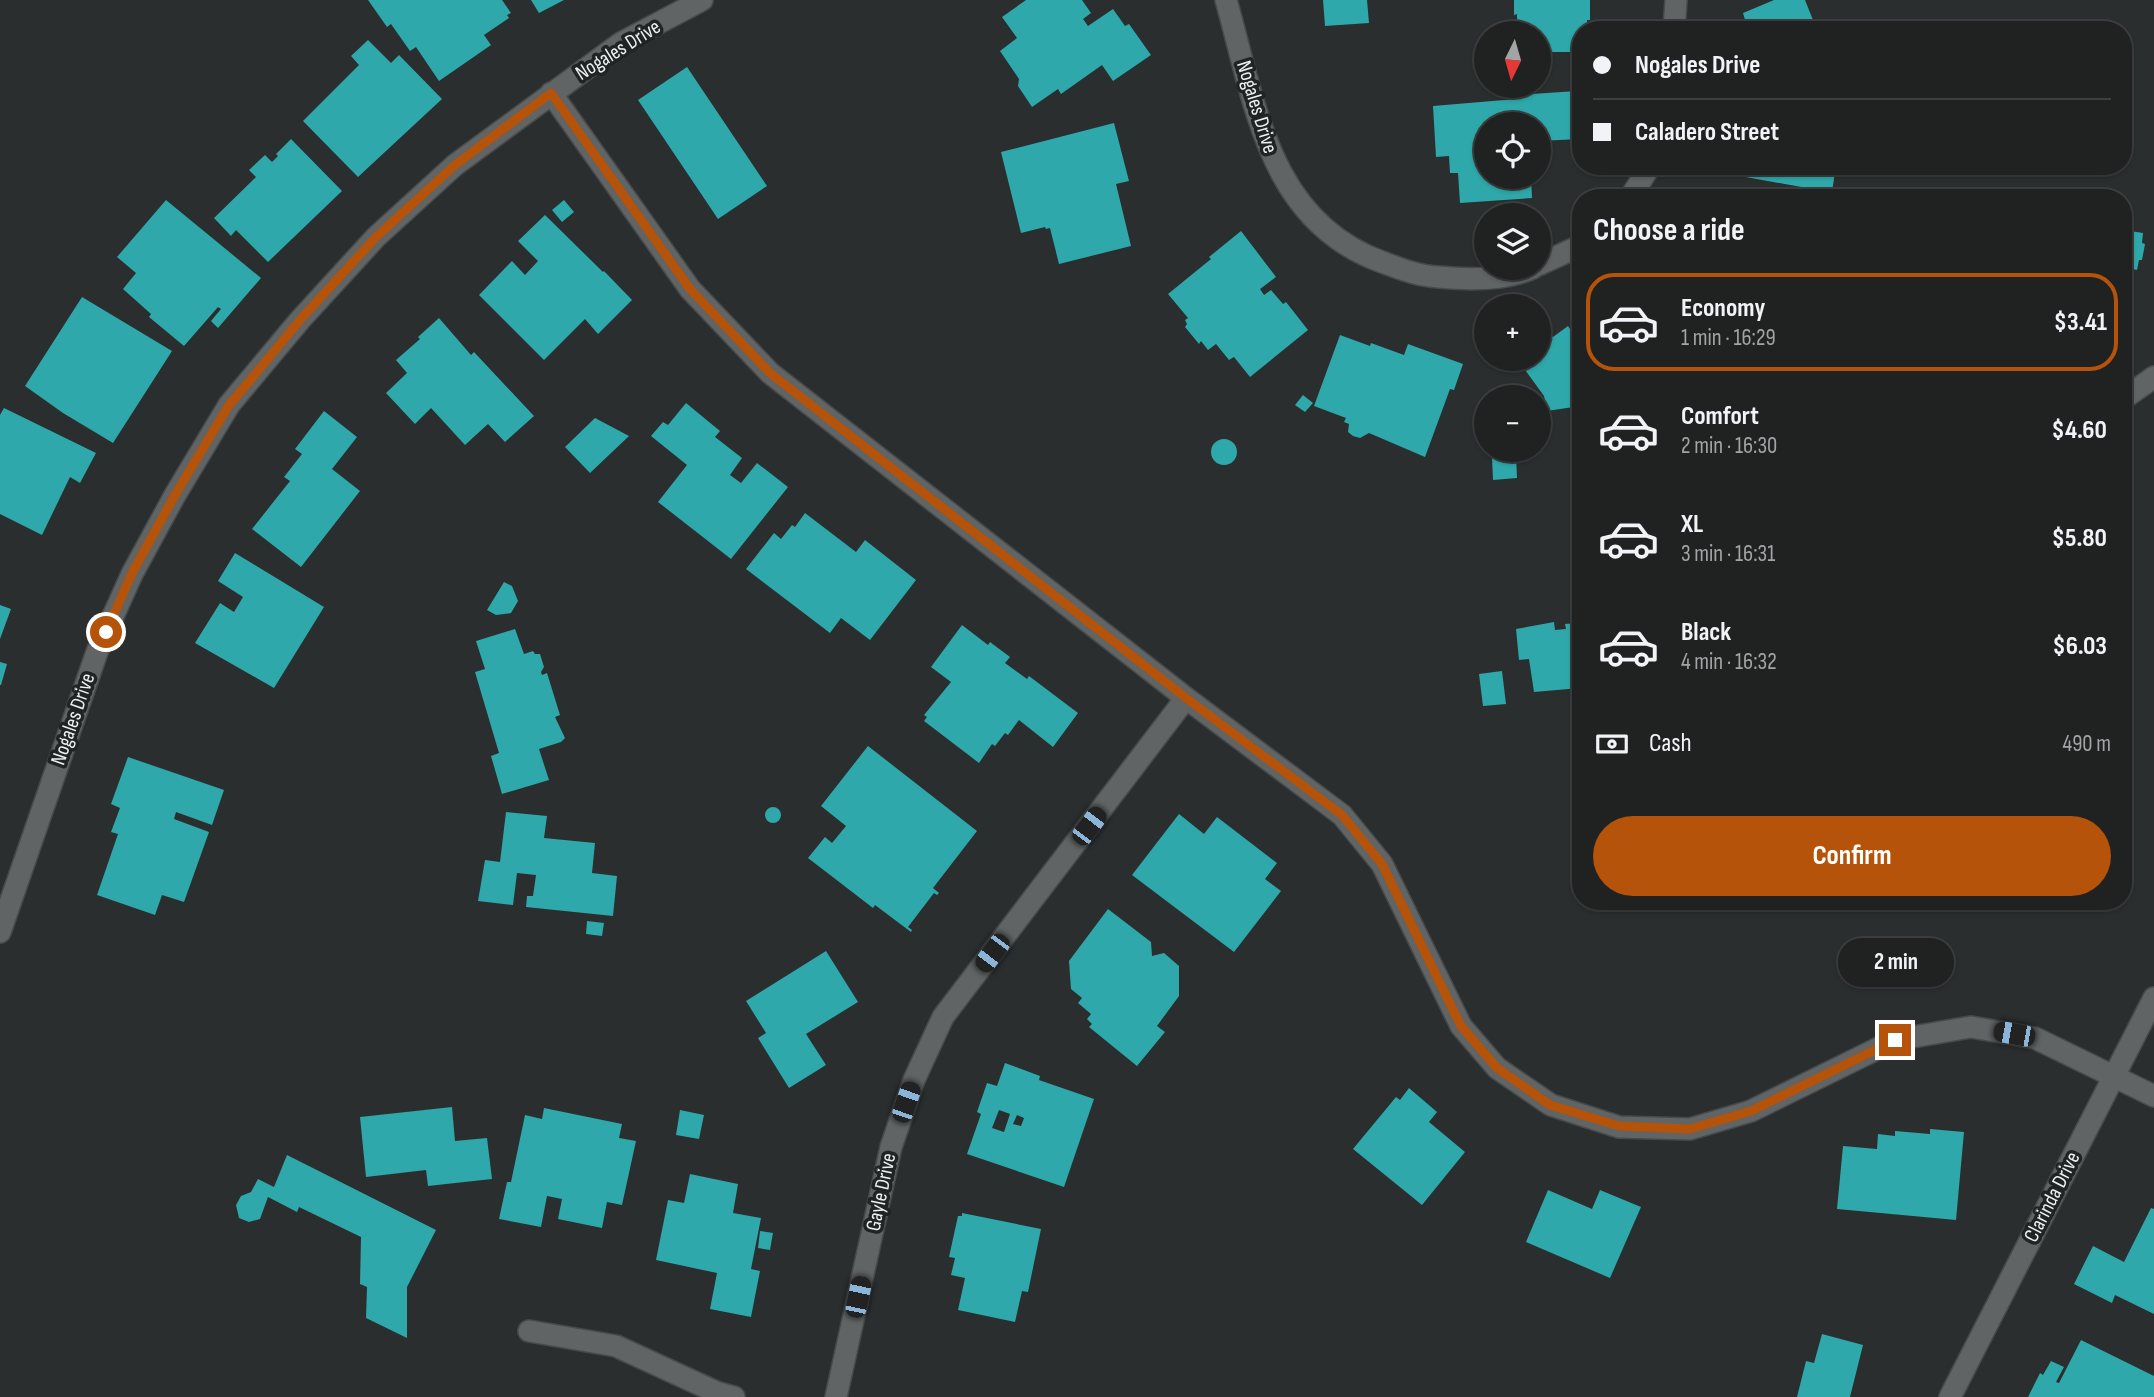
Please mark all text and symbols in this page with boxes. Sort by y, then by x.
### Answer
street label: Nogales Drive [571,14,665,86]
north arrow [1474,21,1550,98]
map controls [1474,21,1551,462]
text: Nogales Drive [1635,50,1760,81]
street label: Nogales Drive [1231,58,1283,156]
button: locate [1474,112,1551,189]
text: Caladero Street [1635,117,1779,148]
button: layers [1474,203,1551,280]
text: Choose a ride [1593,211,1745,250]
icon: car [1597,291,1660,354]
text: Economy [1681,293,1765,324]
button: + [1474,294,1551,371]
text: $3.41 [2054,307,2107,338]
text: 1 min · 16:29 [1681,324,1776,352]
button: − [1474,385,1551,462]
icon: car [1597,399,1660,462]
text: Comfort [1681,401,1759,432]
text: $4.60 [2052,415,2107,446]
text: 2 min · 16:30 [1681,432,1777,460]
icon: car [1597,507,1660,570]
text: XL [1681,509,1703,540]
text: $5.80 [2052,523,2107,554]
text: 3 min · 16:31 [1681,540,1775,568]
icon: car [1597,615,1660,678]
route start [90,616,122,648]
text: Black [1681,617,1731,648]
text: $6.03 [2053,631,2107,662]
text: 4 min · 16:32 [1681,648,1777,676]
street label: Nogales Drive [46,670,100,768]
icon: cash [1593,725,1631,763]
text: Cash [1649,728,1692,759]
text: 490 m [2062,730,2111,758]
car [1068,803,1111,849]
button: Confirm [1593,816,2111,896]
car [971,930,1014,976]
callout: 2 min [1837,939,1953,988]
text: 2 min [1874,948,1918,976]
car [1992,1020,2037,1048]
route end [1879,1024,1911,1056]
car [890,1079,923,1125]
street label: Clarinda Drive [2019,1148,2085,1246]
street label: Gayle Drive [861,1151,901,1233]
car [844,1274,873,1320]

